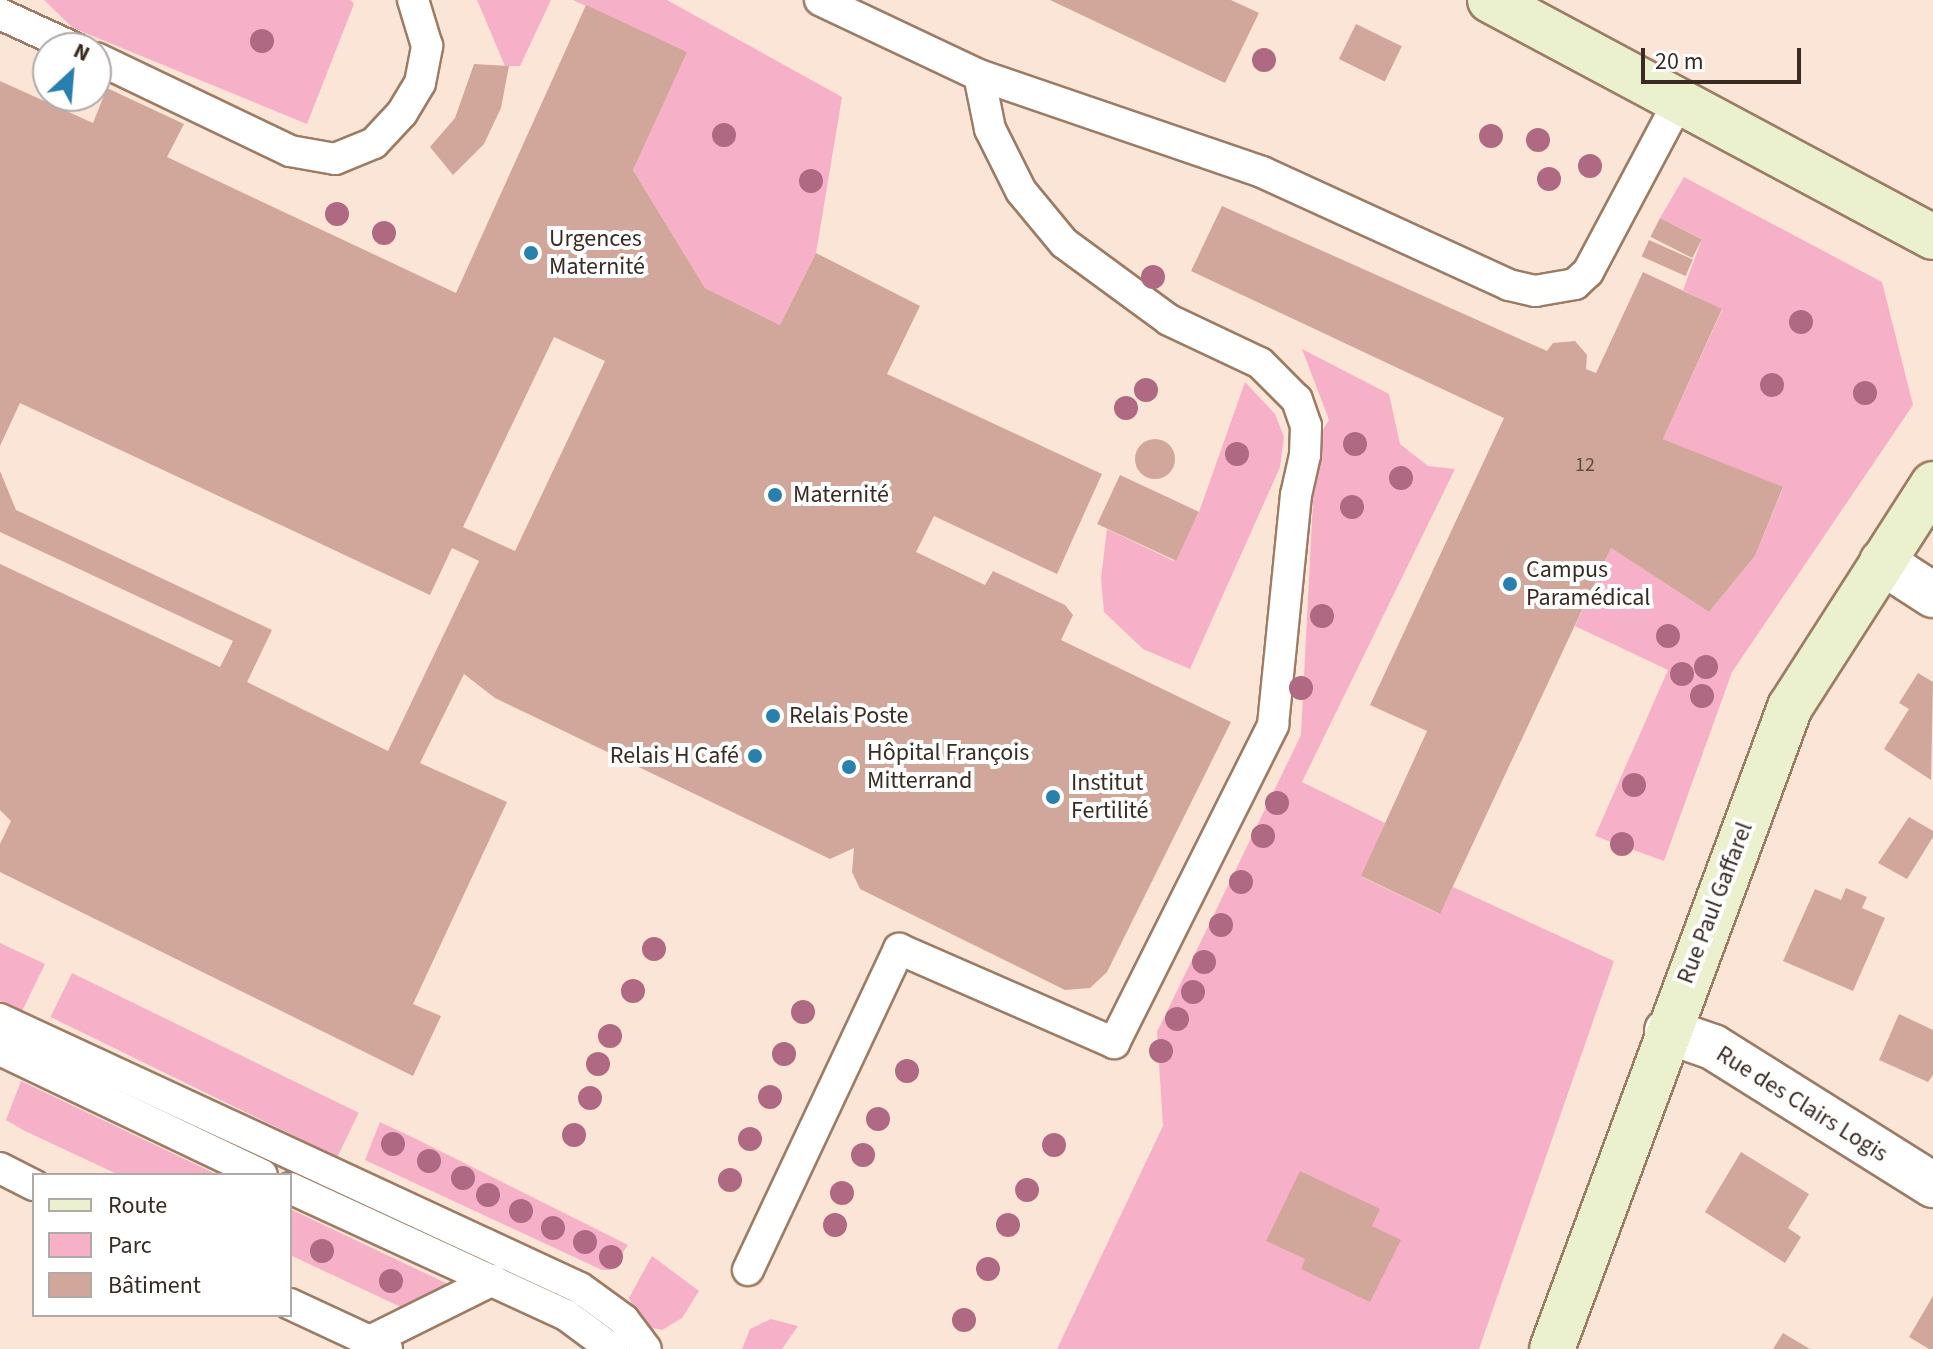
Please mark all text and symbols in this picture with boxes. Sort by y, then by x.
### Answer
north arrow [32,32,112,112]
scale bar [1645,32,1805,82]
text: N [68,35,95,70]
text: 20 m [1655,44,1704,79]
place label: Urgences Maternité [549,225,645,281]
marker: Urgences Maternité [520,242,542,264]
house number: 12 [1575,453,1595,477]
place label: Maternité [793,481,889,509]
marker: Maternité [764,484,786,506]
place label: Campus Paramédical [1526,556,1650,612]
marker: Campus Paramédical [1501,575,1519,593]
place label: Relais Poste [789,702,909,730]
marker: Relais Poste [764,707,782,725]
place label: Hôpital François Mitterrand [867,739,1029,795]
place label: Relais H Café [610,742,739,770]
marker: Relais H Café [746,747,764,765]
marker: Hôpital François Mitterrand [838,756,860,778]
place label: Institut Fertilité [1071,769,1148,825]
marker: Institut Fertilité [1042,786,1064,808]
street label: Rue Paul Gaffarel [1671,818,1759,988]
street label: Rue des Clairs Logis [1711,1040,1893,1168]
legend [32,1173,292,1317]
text: Route [108,1188,167,1223]
text: Parc [108,1228,152,1263]
text: Bâtiment [108,1268,201,1303]

